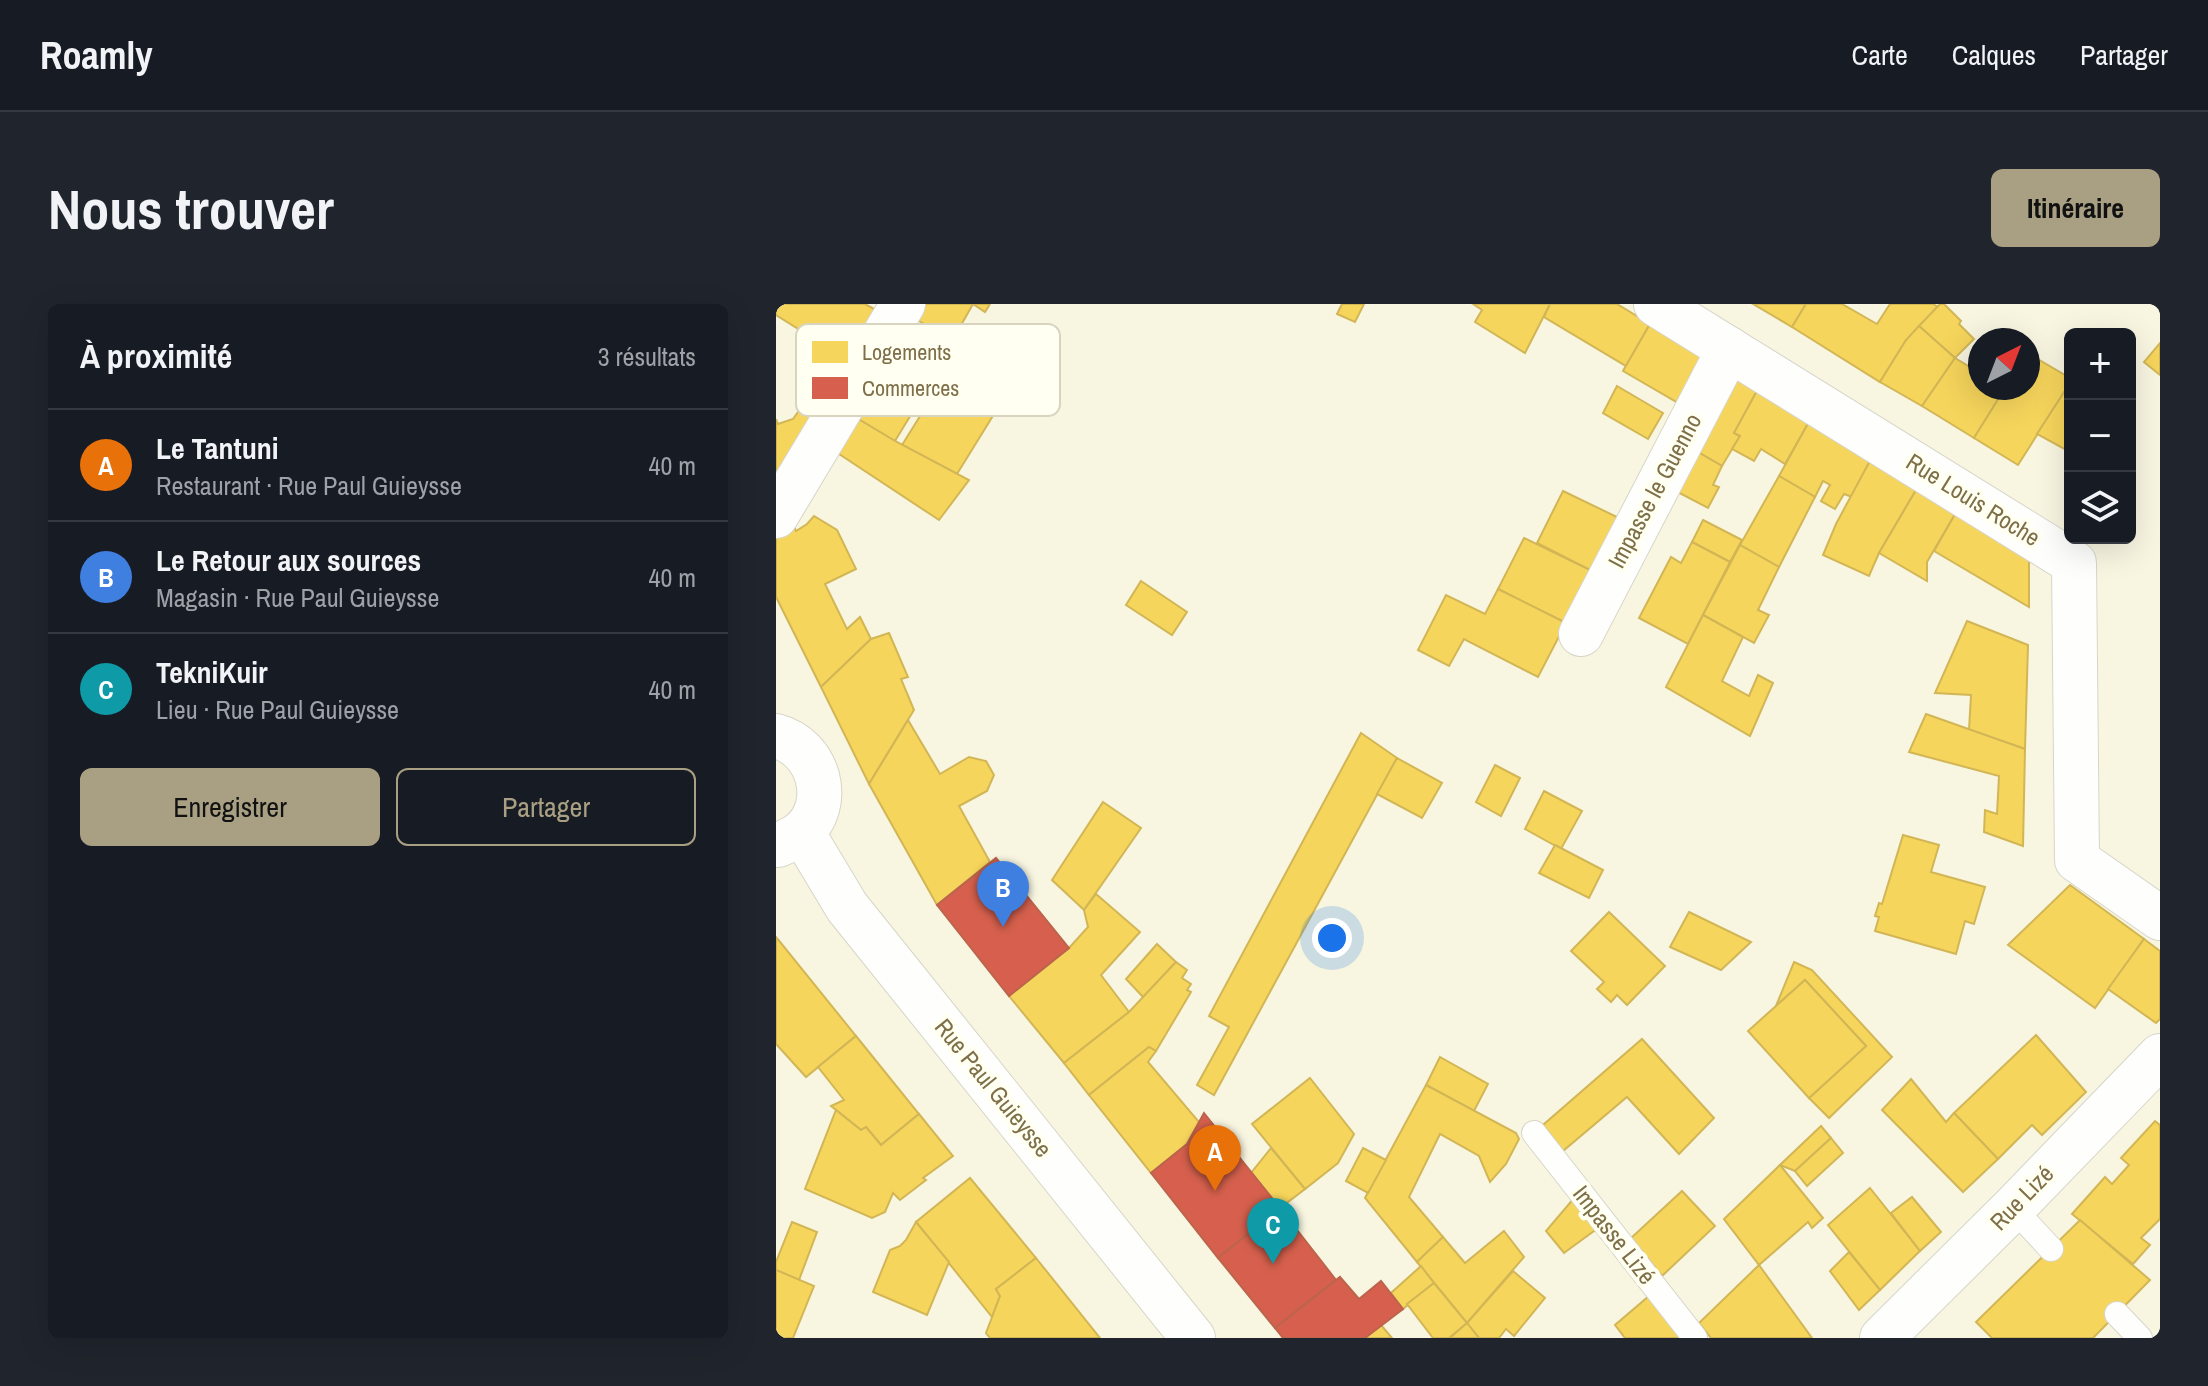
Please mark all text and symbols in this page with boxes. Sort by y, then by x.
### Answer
text: Roamly [40,30,153,81]
text: Carte [1852,36,1908,74]
text: Calques [1952,36,2036,74]
text: Partager [2080,36,2168,74]
button: Itinéraire [1991,169,2160,247]
text: Nous trouver [48,171,334,246]
legend [796,324,1060,416]
north arrow [1968,328,2040,400]
map controls [2064,328,2136,544]
button: + [2064,328,2136,400]
text: À proximité [80,333,232,379]
text: Logements [862,337,951,367]
text: 3 résultats [598,339,696,374]
text: Commerces [862,373,959,403]
button: − [2064,400,2136,472]
street label: Impasse le Guenno [1600,408,1708,573]
text: Le Tantuni [156,428,279,468]
street label: Rue Louis Roche [1901,445,2046,553]
text: A [98,448,114,483]
text: 40 m [649,448,696,483]
text: Restaurant · Rue Paul Guieysse [156,468,462,503]
button: layers [2064,472,2136,544]
text: Le Retour aux sources [156,540,421,580]
text: B [98,560,114,595]
text: 40 m [649,560,696,595]
text: Magasin · Rue Paul Guieysse [156,580,439,615]
text: TekniKuir [156,652,268,692]
text: C [98,672,114,707]
text: 40 m [649,672,696,707]
text: Lieu · Rue Paul Guieysse [156,692,399,727]
button: Enregistrer [80,768,380,846]
button: Partager [396,768,696,846]
pin: B [977,861,1029,927]
your location [1312,918,1352,958]
street label: Rue Paul Guieysse [928,1011,1060,1163]
pin: A [1189,1125,1241,1191]
street label: Rue Lizé [1982,1158,2060,1237]
street label: Impasse Lizé [1566,1178,1663,1290]
pin: C [1247,1198,1299,1264]

